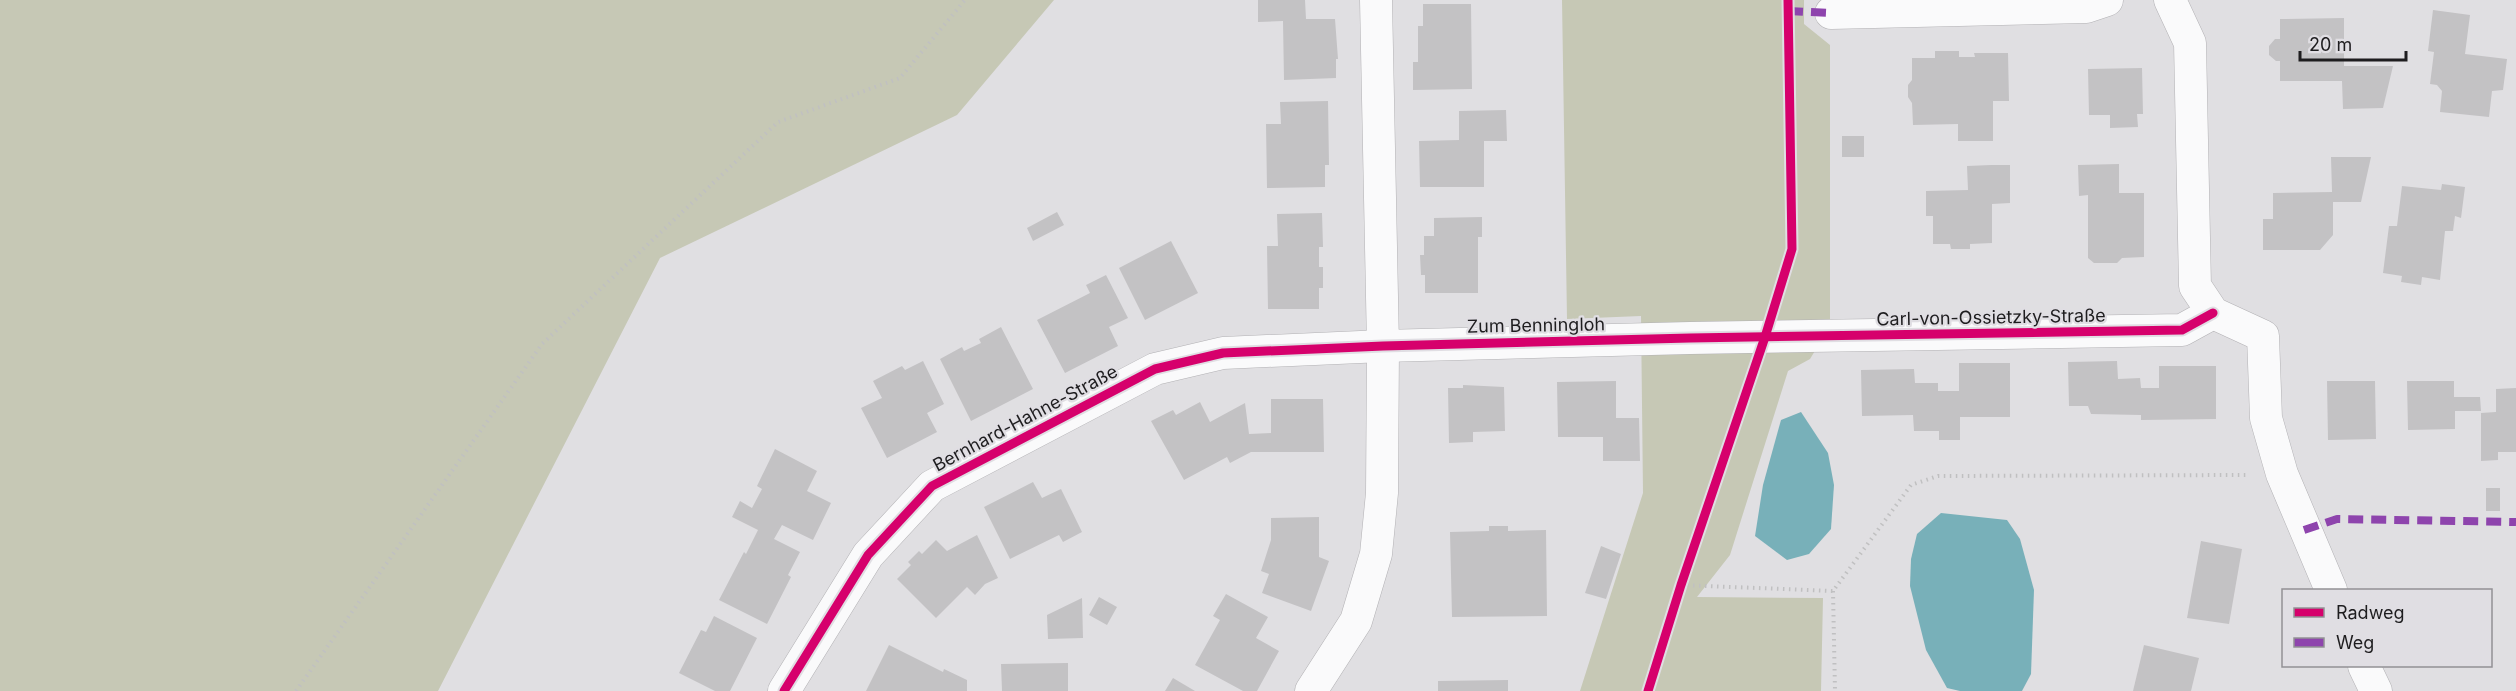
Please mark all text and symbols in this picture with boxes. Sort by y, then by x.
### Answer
scale bar [2300,24,2406,62]
text: 20 m [2309,34,2352,55]
street label: Carl-von-Ossietzky-Straße [1876,305,2106,329]
street label: Zum Benningloh [1467,313,1605,337]
street label: Bernhard-Hahne-Straße [929,360,1121,476]
legend [2282,589,2492,667]
text: Radweg [2336,602,2405,623]
text: Weg [2336,632,2374,653]

